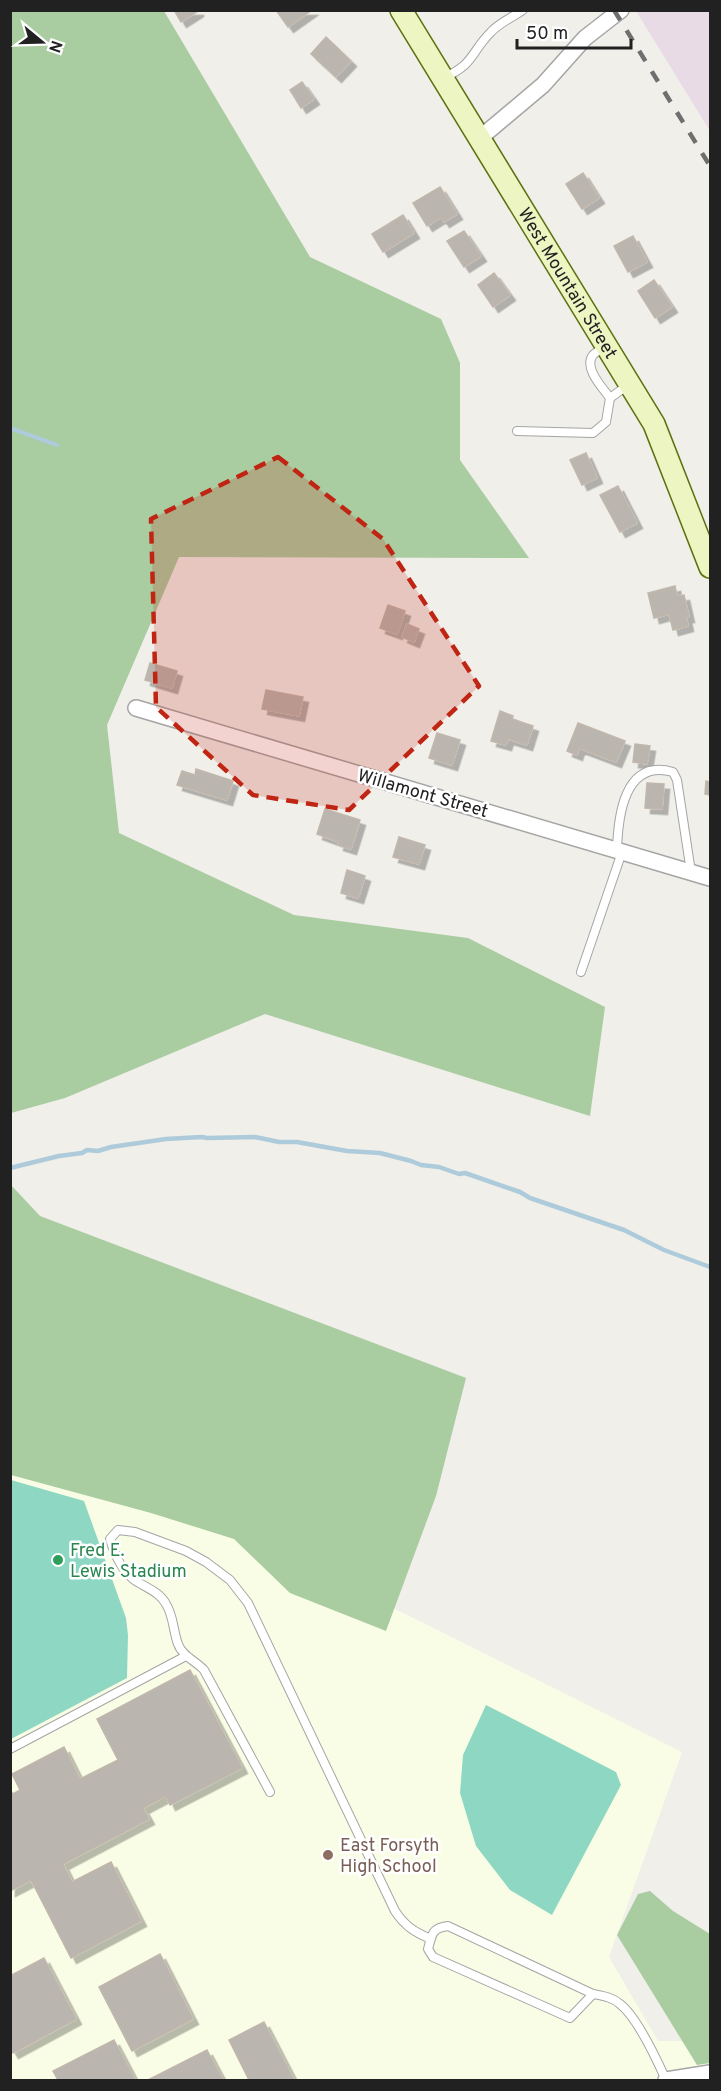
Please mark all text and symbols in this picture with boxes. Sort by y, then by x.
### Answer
north arrow [12,12,72,72]
scale bar [517,12,631,50]
text: 50 m [526,23,568,46]
text: N [43,38,66,55]
street label: West Mountain Street [512,204,621,364]
street label: Willamont Street [355,765,491,824]
place label: Fred E. Lewis Stadium [70,1540,187,1584]
marker: Fred E. Lewis Stadium [51,1553,65,1567]
place label: East Forsyth High School [340,1835,439,1879]
marker: East Forsyth High School [321,1848,335,1862]

